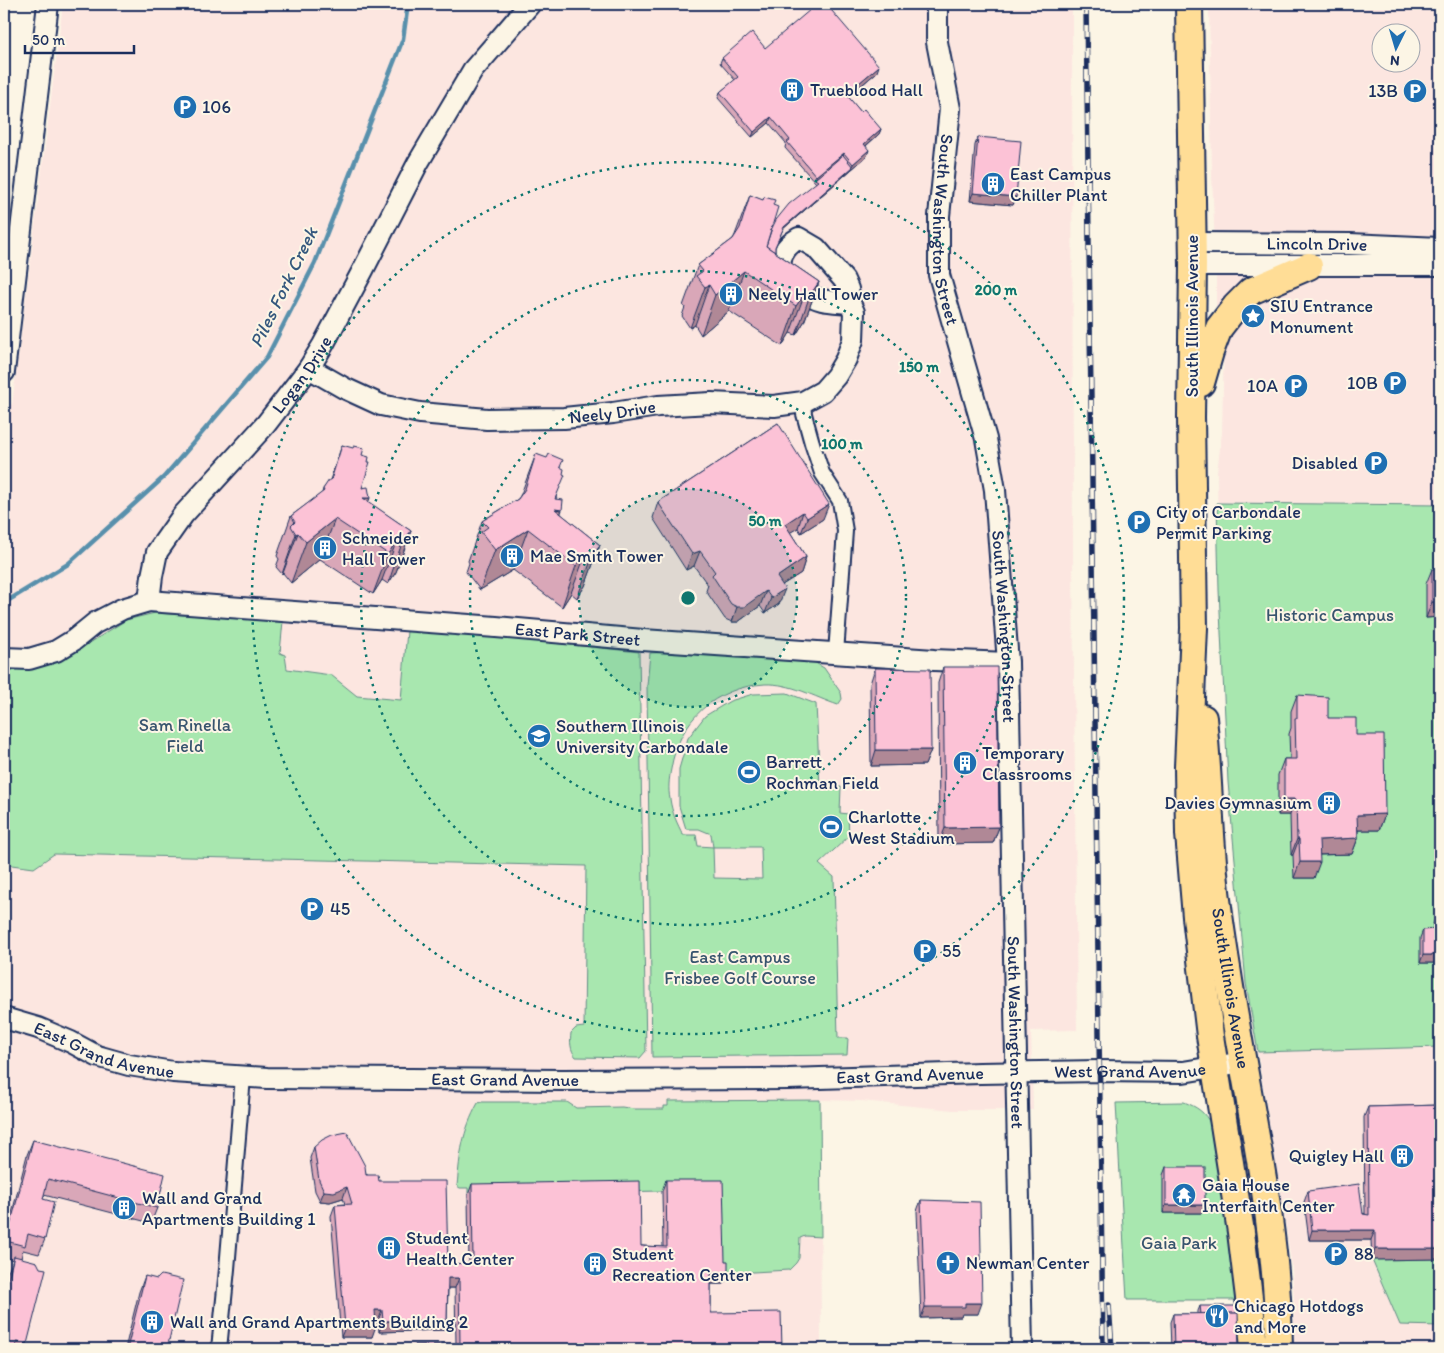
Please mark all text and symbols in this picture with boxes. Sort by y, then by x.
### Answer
scale bar [25,22,134,54]
north arrow [1372,22,1422,72]
text: 50 m [32,31,65,49]
text: N [1389,52,1400,69]
building icon: Trueblood Hall [779,77,805,103]
parking icon: 13B [1402,78,1428,104]
place label: Trueblood Hall [810,79,923,101]
place label: 13B [1368,80,1398,102]
parking icon: 106 [172,94,198,120]
place label: 106 [202,96,231,118]
street label: South Washington Street [928,133,964,328]
place label: East Campus Chiller Plant [1010,163,1111,206]
building icon: East Campus Chiller Plant [980,171,1006,197]
water label: Piles Fork Creek [244,222,323,351]
street label: Lincoln Drive [1267,232,1368,256]
street label: South Illinois Avenue [1181,235,1203,397]
building icon: Neely Hall Tower [718,281,744,307]
text: 200 m [975,281,1018,299]
place label: Neely Hall Tower [748,283,879,305]
place label: SIU Entrance Monument [1270,295,1373,338]
place icon: SIU Entrance Monument [1240,303,1266,329]
street label: Logan Drive [267,332,337,418]
text: 150 m [899,358,939,376]
parking icon: 10B [1382,370,1408,396]
place label: 10B [1347,372,1378,394]
parking icon: 10A [1283,373,1309,399]
place label: 10A [1247,375,1278,397]
street label: Neely Drive [568,396,657,428]
text: 100 m [821,435,863,453]
parking icon: Disabled [1363,450,1389,476]
place label: Disabled [1292,452,1358,474]
place label: City of Carbondale Permit Parking [1156,501,1301,544]
parking icon: City of Carbondale Permit Parking [1126,509,1152,535]
text: 50 m [748,512,782,530]
place label: Schneider Hall Tower [342,527,426,570]
street label: South Washington Street [987,529,1020,723]
building icon: Schneider Hall Tower [312,535,338,561]
building icon: Mae Smith Tower [499,543,525,569]
place label: Mae Smith Tower [530,545,663,567]
centre of rings [679,589,697,607]
park label: Historic Campus [1266,604,1394,626]
street label: East Park Street [514,618,642,651]
park label: Sam Rinella Field [139,714,232,757]
place label: Southern Illinois University Carbondale [556,715,728,758]
school or university icon: Southern Illinois University Carbondale [526,723,552,749]
place label: Temporary Classrooms [982,742,1072,785]
building icon: Temporary Classrooms [952,750,978,776]
place label: Barrett Rochman Field [766,751,879,794]
sports icon: Barrett Rochman Field [736,759,762,785]
building icon: Davies Gymnasium [1316,790,1342,816]
place label: Davies Gymnasium [1164,792,1312,814]
place label: Charlotte West Stadium [848,806,955,849]
sports icon: Charlotte West Stadium [818,814,844,840]
parking icon: 45 [299,896,325,922]
place label: 45 [330,898,350,920]
street label: South Illinois Avenue [1207,907,1255,1071]
street label: South Washington Street [1003,936,1029,1129]
parking icon: 55 [912,938,938,964]
place label: 55 [942,940,961,962]
park label: East Campus Frisbee Golf Course [664,946,816,989]
street label: East Grand Avenue [31,1017,176,1083]
street label: West Grand Avenue [1054,1057,1207,1083]
street label: East Grand Avenue [836,1062,984,1088]
street label: East Grand Avenue [431,1068,579,1091]
building icon: Quigley Hall [1389,1143,1415,1169]
place label: Quigley Hall [1289,1145,1384,1167]
place label: Gaia House Interfaith Center [1202,1174,1336,1217]
temple icon: Gaia House Interfaith Center [1171,1182,1197,1208]
place label: Wall and Grand Apartments Building 1 [142,1187,316,1230]
building icon: Wall and Grand Apartments Building 1 [111,1195,137,1221]
place label: Student Health Center [406,1227,515,1270]
park label: Gaia Park [1141,1232,1217,1254]
building icon: Student Health Center [376,1235,402,1261]
parking icon: 88 [1323,1241,1349,1267]
place label: Student Recreation Center [612,1243,752,1286]
place label: 88 [1354,1243,1374,1265]
church icon: Newman Center [935,1250,961,1276]
building icon: Student Recreation Center [582,1251,608,1277]
place label: Newman Center [966,1252,1090,1274]
place label: Chicago Hotdogs and More [1234,1295,1364,1338]
restaurant icon: Chicago Hotdogs and More [1204,1303,1230,1329]
building icon: Wall and Grand Apartments Building 2 [139,1309,165,1335]
place label: Wall and Grand Apartments Building 2 [170,1311,469,1333]

